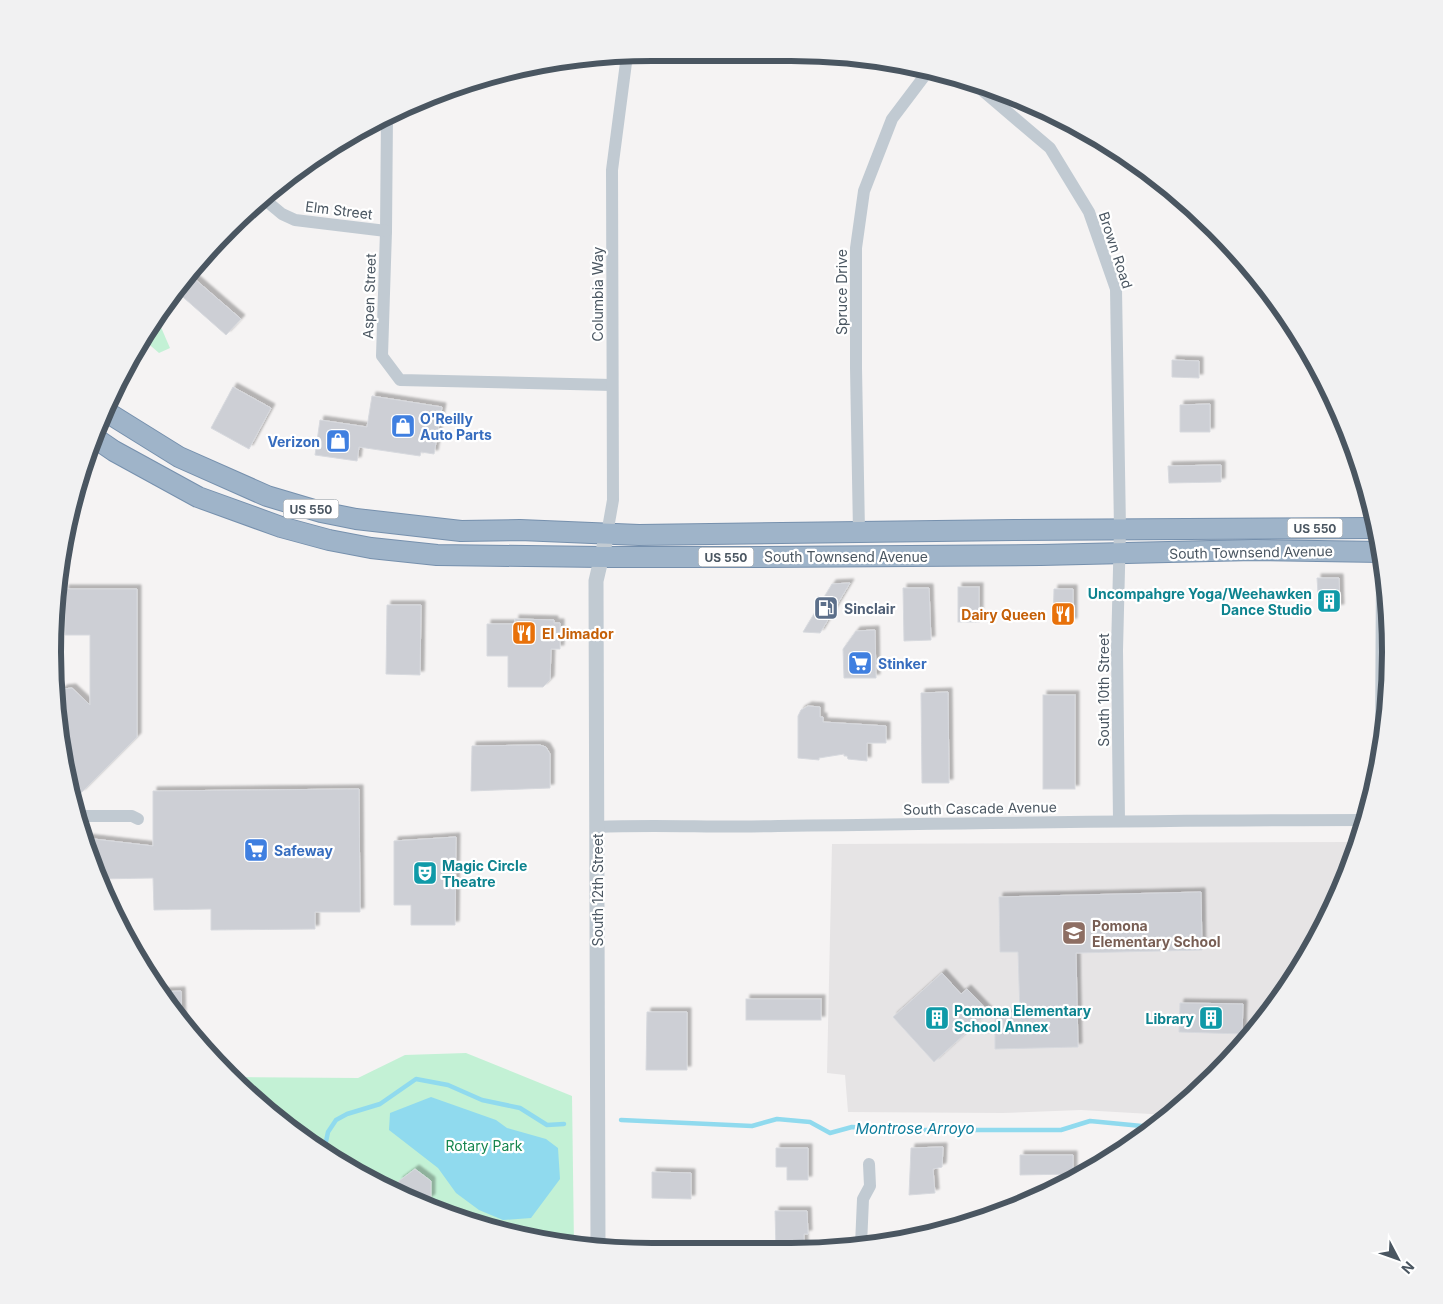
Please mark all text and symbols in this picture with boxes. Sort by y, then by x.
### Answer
street label: Elm Street [304,197,374,223]
street label: Brown Road [1096,209,1136,291]
street label: Columbia Way [589,246,606,341]
street label: Spruce Drive [833,249,850,335]
street label: Aspen Street [359,253,379,339]
place label: O'Reilly Auto Parts [420,410,492,443]
shop icon: O'Reilly Auto Parts [390,413,416,439]
shop icon: Verizon [325,428,351,454]
place label: Verizon [267,433,320,450]
road number: US 550 [284,499,338,518]
road number: US 550 [1288,518,1342,538]
street label: South Townsend Avenue [1169,542,1333,562]
road number: US 550 [698,548,754,566]
street label: South Townsend Avenue [764,548,928,565]
place label: Uncompahgre Yoga/Weehawken Dance Studio [1088,585,1312,618]
building icon: Uncompahgre Yoga/Weehawken Dance Studio [1316,588,1342,614]
fuel station icon: Sinclair [813,595,839,621]
place label: Sinclair [844,600,896,617]
restaurant icon: Dairy Queen [1050,601,1076,627]
place label: Dairy Queen [961,606,1046,623]
restaurant icon: El Jimador [511,620,537,646]
place label: El Jimador [542,625,614,642]
street label: South 10th Street [1095,633,1112,747]
supermarket icon: Stinker [847,650,873,676]
place label: Stinker [878,655,927,672]
street label: South Cascade Avenue [903,798,1057,818]
street label: South 12th Street [589,833,606,946]
supermarket icon: Safeway [243,837,269,863]
place label: Safeway [274,842,333,859]
place label: Magic Circle Theatre [442,857,527,890]
theatre icon: Magic Circle Theatre [412,860,438,886]
place label: Pomona Elementary School [1092,917,1221,950]
school or university icon: Pomona Elementary School [1061,920,1087,946]
place label: Pomona Elementary School Annex [954,1002,1092,1035]
building icon: Pomona Elementary School Annex [924,1005,950,1031]
building icon: Library [1198,1005,1224,1031]
place label: Library [1145,1010,1195,1027]
water label: Montrose Arroyo [855,1119,975,1138]
park label: Rotary Park [446,1137,523,1154]
north arrow [1373,1234,1423,1284]
text: N [1398,1258,1418,1277]

